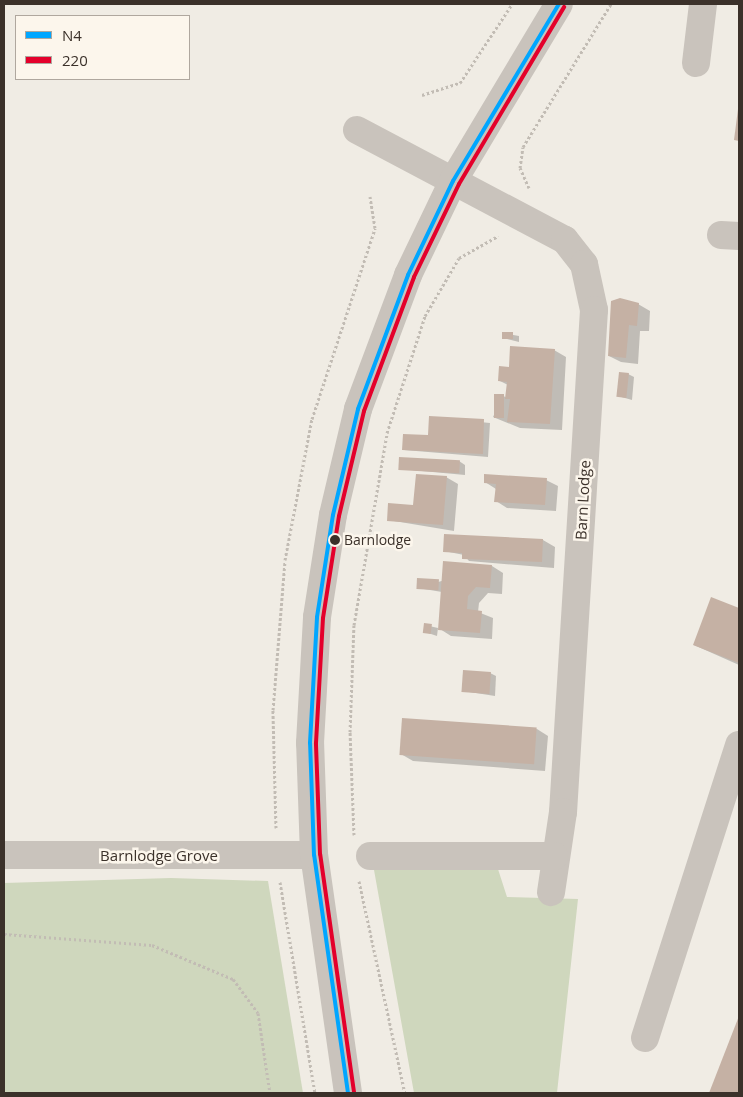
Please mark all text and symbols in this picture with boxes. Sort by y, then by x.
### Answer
legend [15,15,190,80]
text: N4 [62,25,82,45]
text: 220 [62,50,88,70]
street label: Barn Lodge [572,460,594,540]
place label: Barnlodge [344,532,411,548]
marker: Barnlodge [330,535,340,545]
street label: Barnlodge Grove [100,847,218,865]

